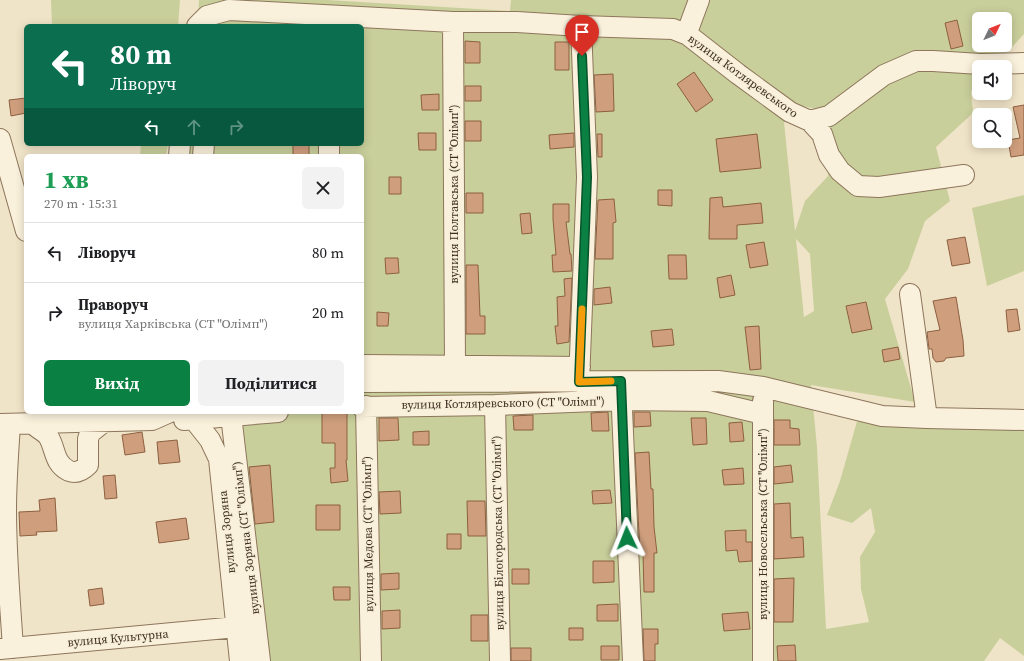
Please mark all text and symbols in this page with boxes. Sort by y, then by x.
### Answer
north arrow [972,12,1012,52]
map controls [972,12,1012,148]
pin [565,15,599,56]
icon: arrive [571,21,593,43]
street label: вулиця Котляревського [685,31,802,122]
text: 80 m [110,35,172,73]
icon: left [44,40,96,92]
button: sound [972,60,1012,100]
text: Ліворуч [110,71,177,96]
street label: вулиця Полтавська (СТ "Олімп") [446,104,462,284]
button: search [972,108,1012,148]
icon: left [141,116,163,138]
icon: ahead [183,116,205,138]
icon: right [225,116,247,138]
text: 1 хв [44,163,89,196]
button: close [302,167,344,209]
text: 270 m · 15:31 [44,195,118,212]
icon: left [44,242,66,264]
text: Ліворуч [78,242,136,263]
text: 80 m [312,242,344,263]
text: Праворуч [78,294,148,315]
icon: right [44,302,66,324]
text: 20 m [312,302,344,323]
text: вулиця Харківська (СТ "Олімп") [78,315,268,332]
button: Вихід [44,360,190,406]
button: Поділитися [198,360,344,406]
street label: вулиця Котляревського (СТ "Олімп") [401,393,605,413]
street label: вулиця Новосельська (СТ "Олімп") [755,428,771,620]
street label: вулиця Білогородська (СТ "Олімп") [488,435,508,631]
street label: вулиця Медова (СТ "Олімп") [359,456,377,612]
street label: вулиця Зоряна (СТ "Олімп") [229,461,263,615]
street label: вулиця Зоряна [215,489,239,574]
position arrow [606,517,648,559]
street label: вулиця Культурна [67,626,170,650]

